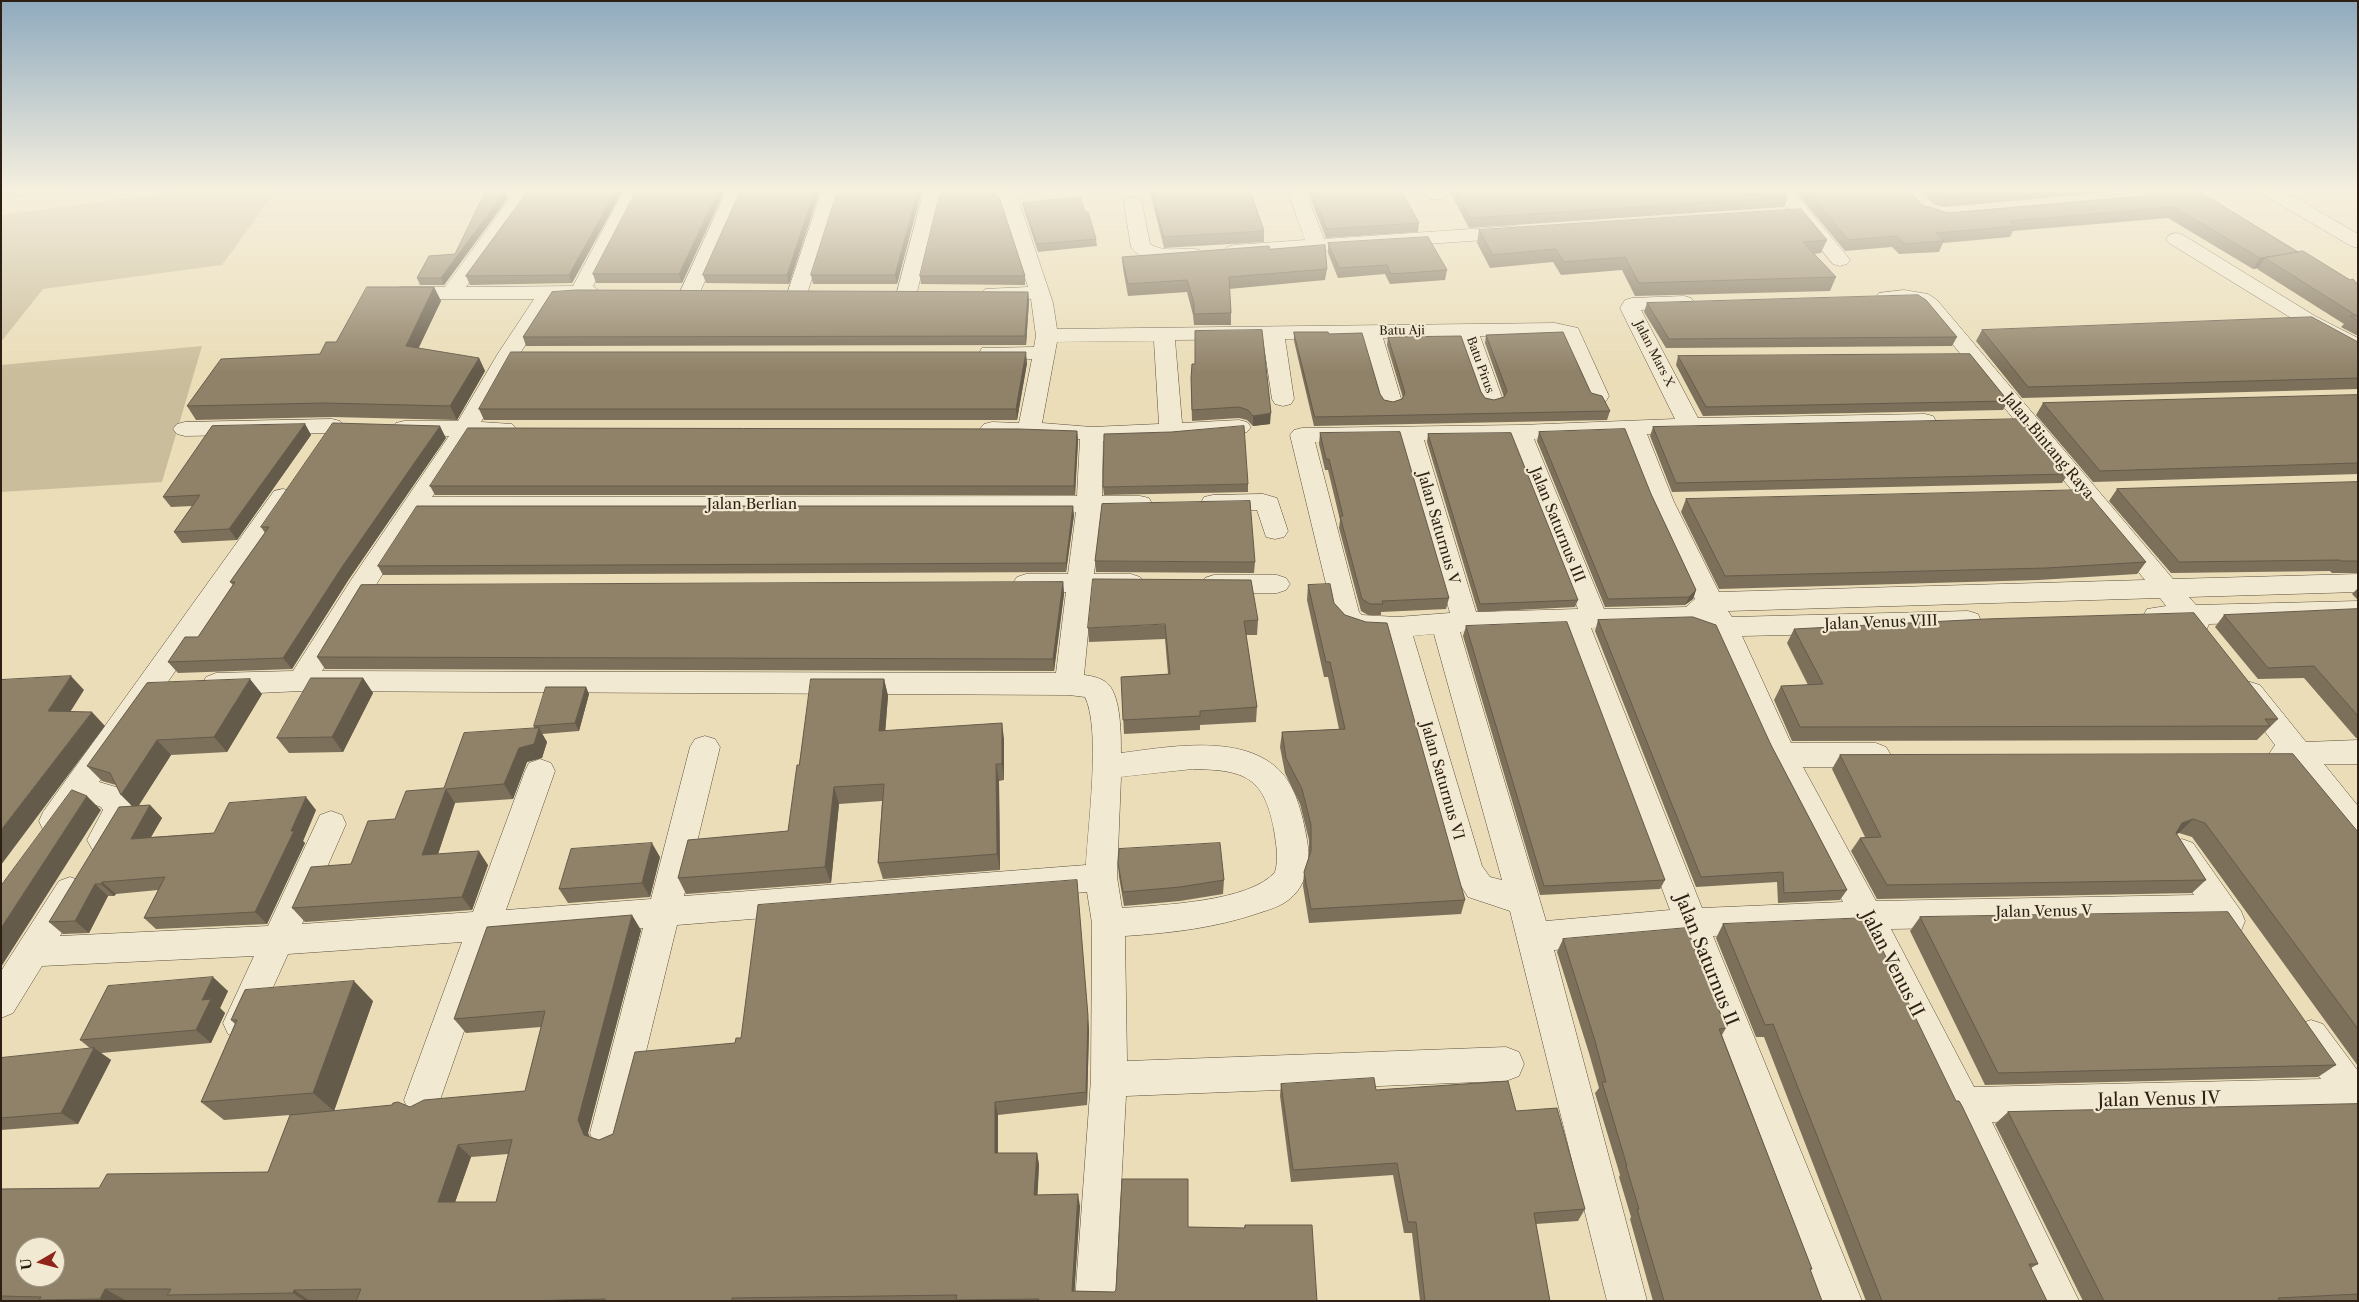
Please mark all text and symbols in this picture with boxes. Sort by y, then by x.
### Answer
street label: Jalan Mars X [1631,319,1677,389]
street label: Batu Aji [1379,323,1425,339]
street label: Batu Pirus [1463,335,1497,395]
street label: Jalan Bintang Raya [1999,390,2097,502]
street label: Jalan Saturnus III [1526,465,1588,585]
street label: Jalan Saturnus V [1413,470,1463,586]
street label: Jalan Berlian [707,496,797,514]
street label: Jalan Venus VIII [1824,612,1938,634]
street label: Jalan Saturnus VI [1417,720,1467,842]
street label: Jalan Saturnus II [1670,891,1742,1029]
street label: Jalan Venus V [1996,902,2092,922]
street label: Jalan Venus II [1856,907,1928,1021]
street label: Jalan Venus IV [2097,1088,2221,1112]
north arrow [15,1237,65,1287]
text: U [16,1257,36,1271]

